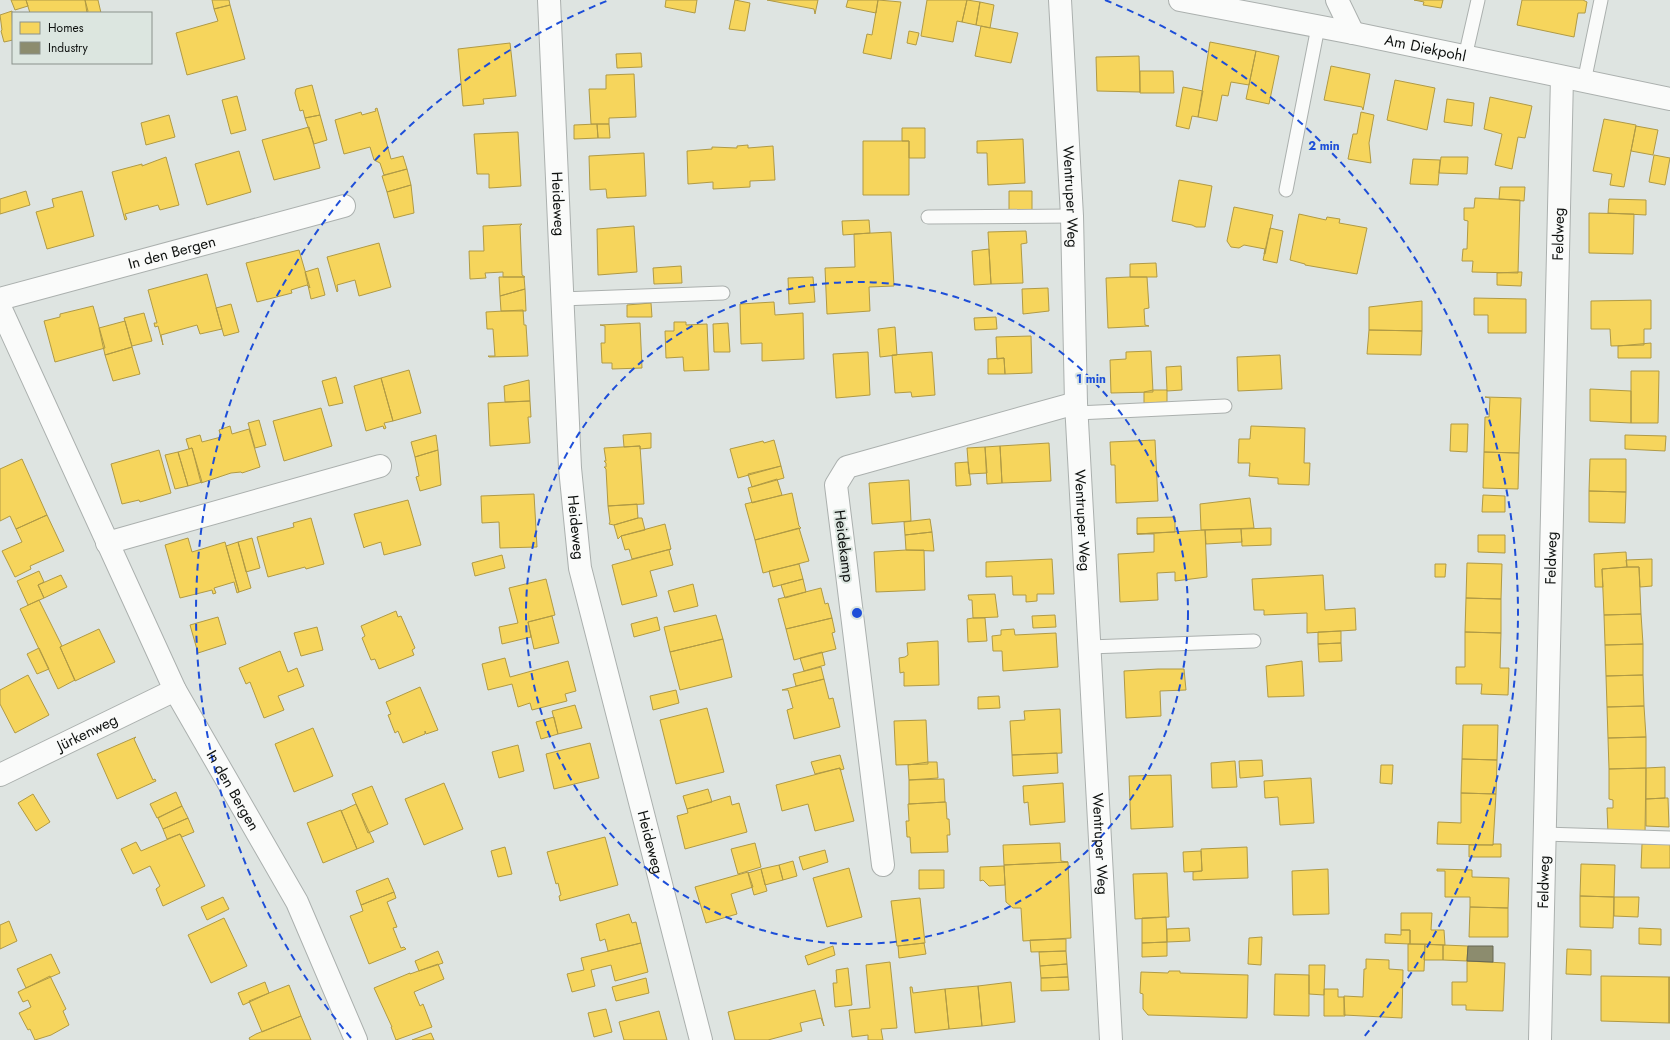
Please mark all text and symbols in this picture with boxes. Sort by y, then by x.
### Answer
legend [12,12,152,64]
text: Homes [48,19,84,37]
street label: Am Diekpohl [1383,29,1468,67]
text: Industry [48,39,89,57]
text: 2 min [1308,137,1340,155]
street label: Wentruper Weg [1057,145,1084,248]
street label: Heideweg [546,171,571,237]
street label: Feldweg [1547,207,1570,261]
street label: In den Bergen [126,230,218,275]
text: 1 min [1076,370,1106,388]
street label: Wentruper Weg [1069,469,1096,572]
street label: Heideweg [562,494,590,561]
street label: Heidekamp [829,509,859,584]
street label: Feldweg [1539,531,1563,585]
centre of rings [850,606,864,620]
street label: Jürkenweg [51,709,121,758]
street label: In den Bergen [201,746,265,835]
street label: Wentruper Weg [1086,793,1114,895]
street label: Heideweg [632,808,669,876]
street label: Feldweg [1532,855,1555,909]

